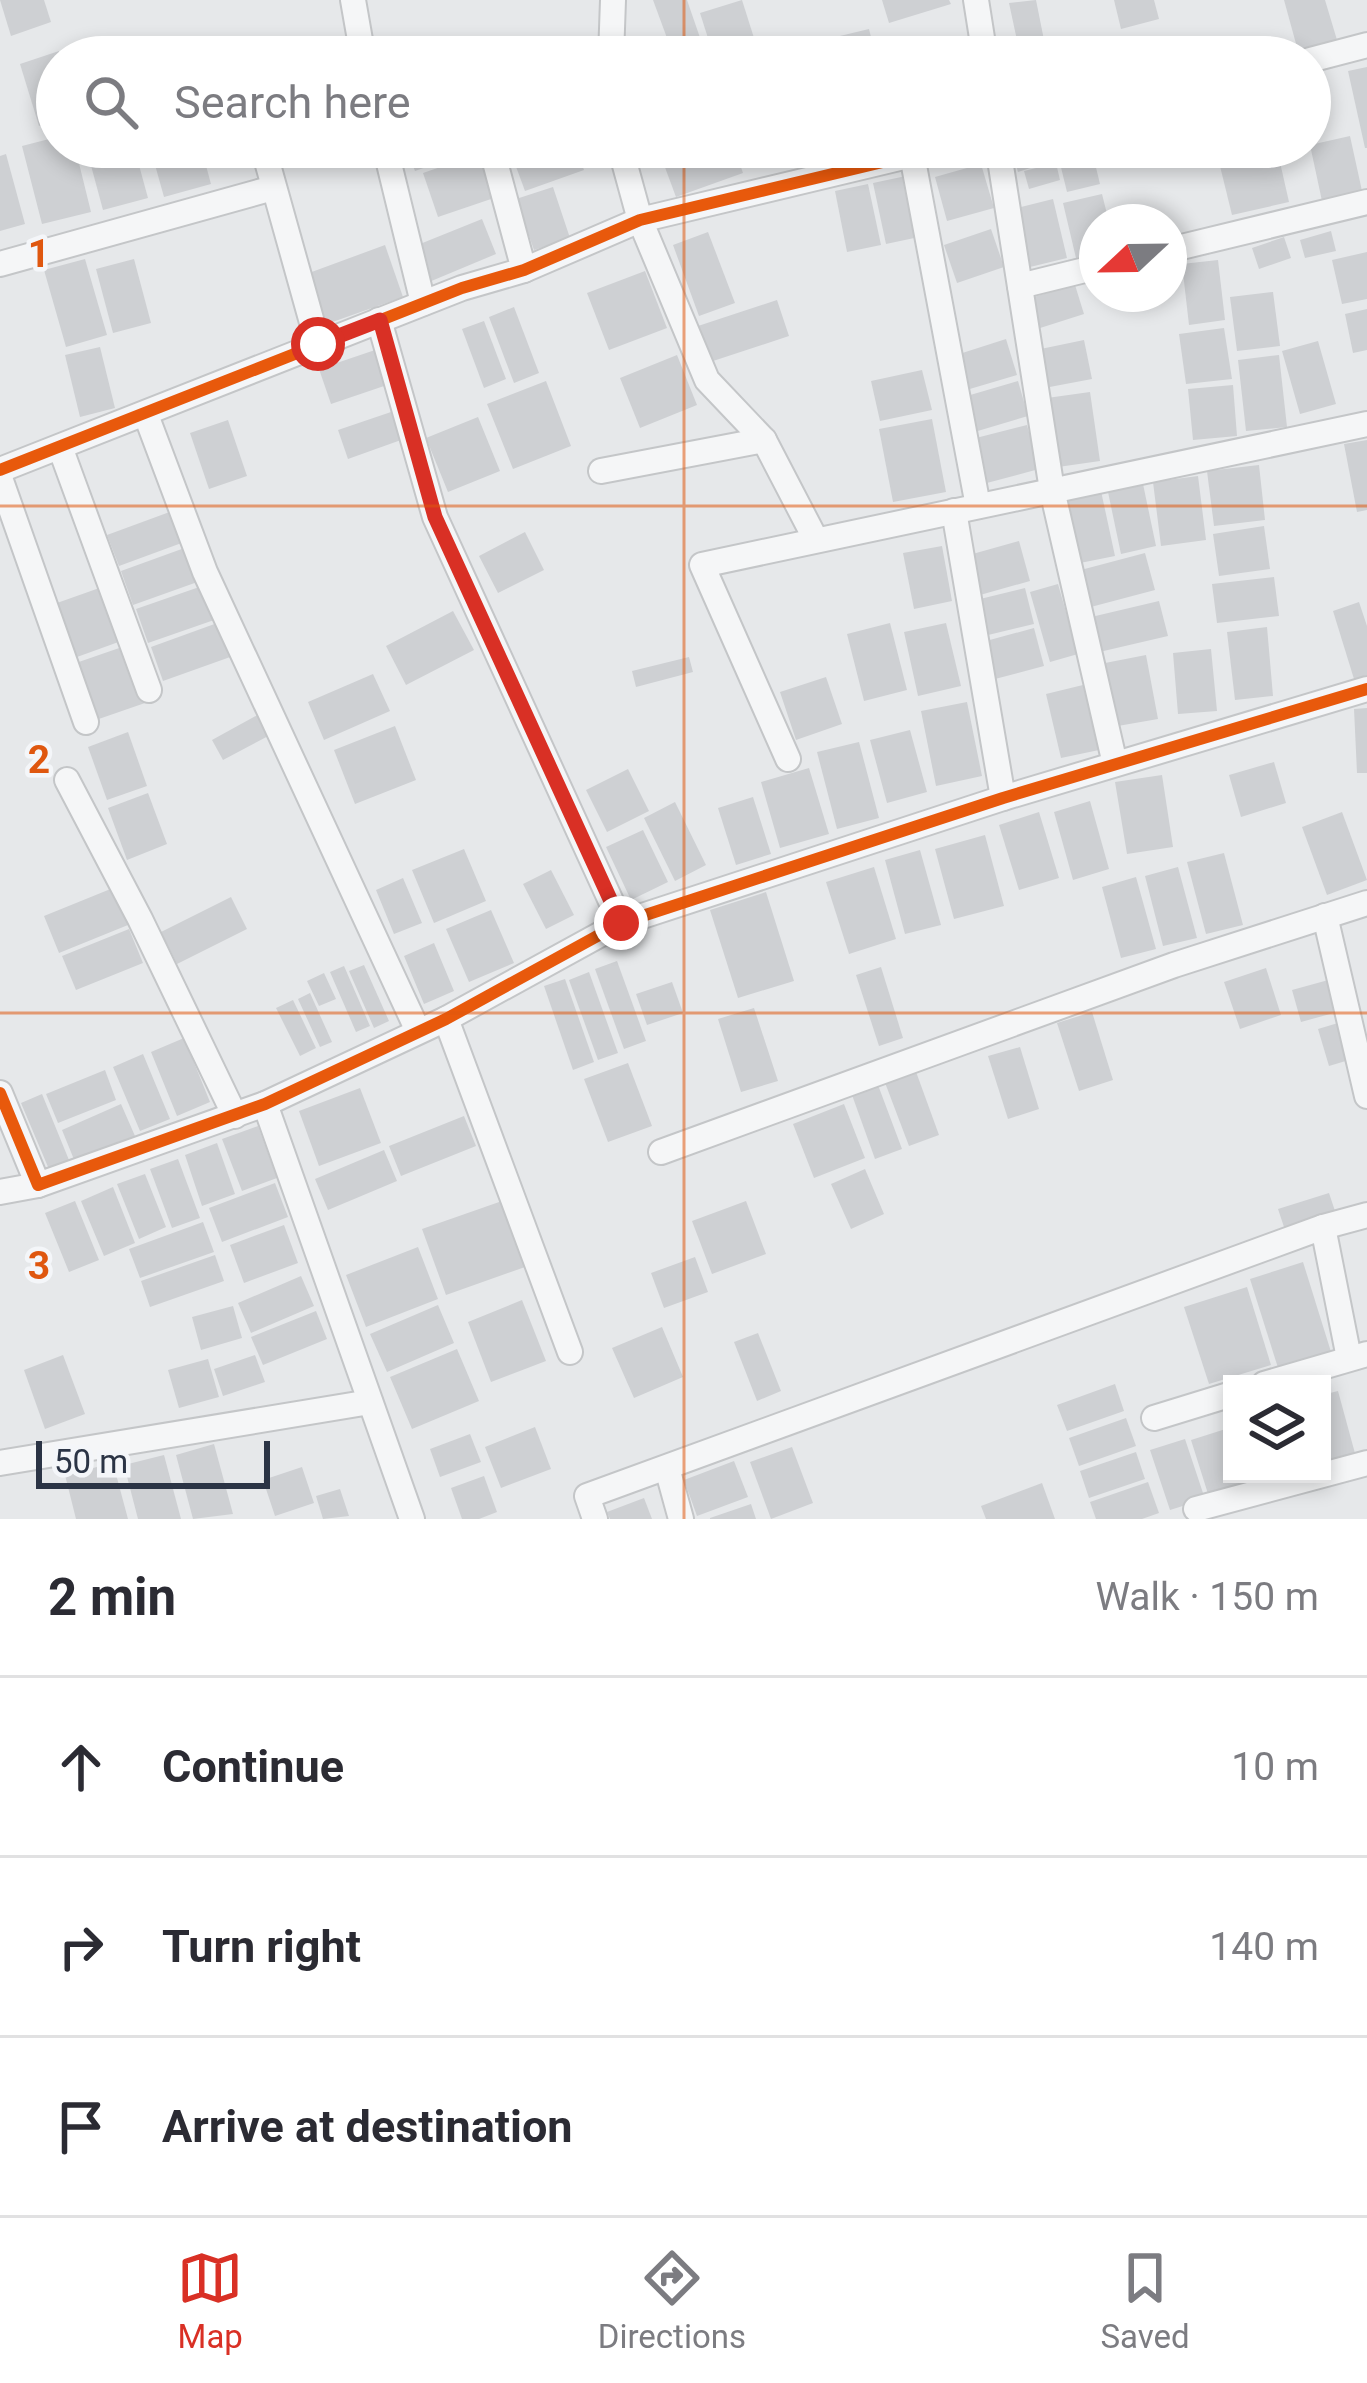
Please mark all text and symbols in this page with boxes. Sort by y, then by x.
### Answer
search box [36,36,1331,168]
icon: search [78,69,144,135]
text: Search here [174,76,411,129]
north arrow [1079,204,1187,312]
text: 1 [28,231,50,277]
route start [291,317,345,371]
text: 2 [28,737,50,783]
route end [594,896,648,950]
text: 3 [28,1243,50,1289]
map controls [1223,1375,1331,1483]
button: layers [1223,1375,1331,1483]
scale bar [36,1435,270,1488]
text: 50 m [54,1442,128,1481]
text: 2 min [48,1568,176,1627]
text: Walk · 150 m [1095,1574,1319,1620]
icon: ahead [48,1734,114,1800]
text: Continue [162,1740,344,1793]
text: 10 m [1231,1744,1319,1790]
icon: right [48,1914,114,1980]
text: Turn right [162,1920,361,1973]
text: 140 m [1209,1924,1319,1970]
icon: arrive [48,2094,114,2160]
text: Arrive at destination [162,2100,573,2153]
tab: Map [177,2245,243,2356]
tab: Directions [598,2245,746,2356]
tab: Saved [1101,2245,1190,2356]

